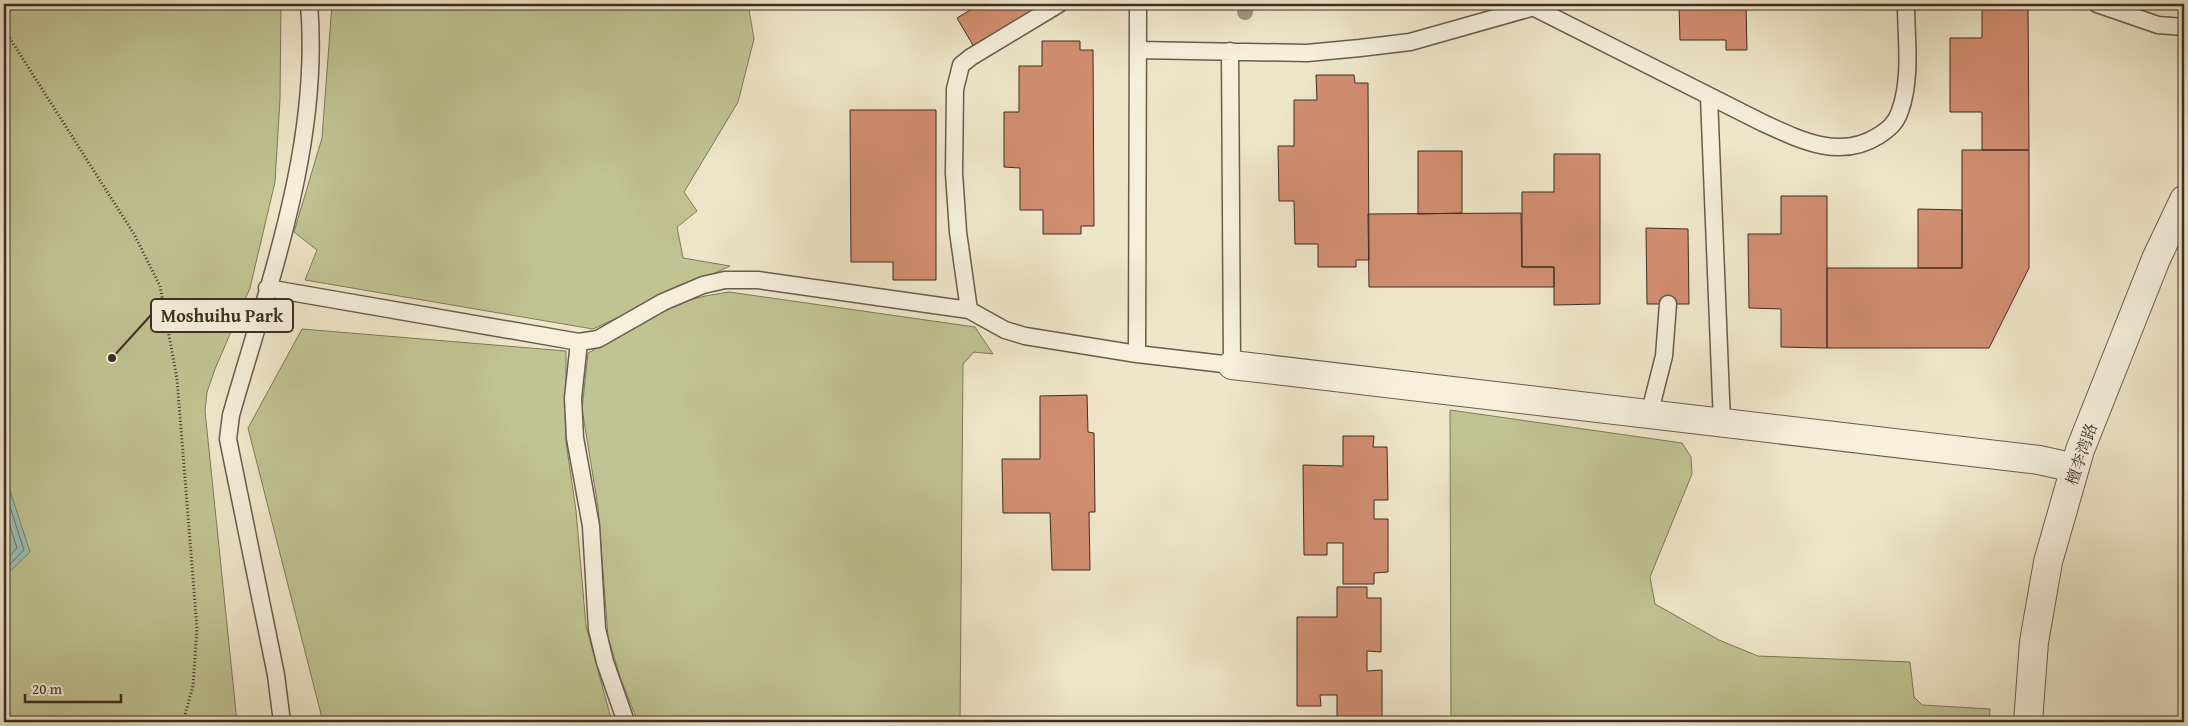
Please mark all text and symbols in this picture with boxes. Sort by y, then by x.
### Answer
callout: Moshuihu Park [151,299,293,332]
text: Moshuihu Park [161,302,284,329]
street label: 檀李湾路 [2059,420,2103,488]
scale bar [25,671,121,703]
text: 20 m [32,678,63,699]

